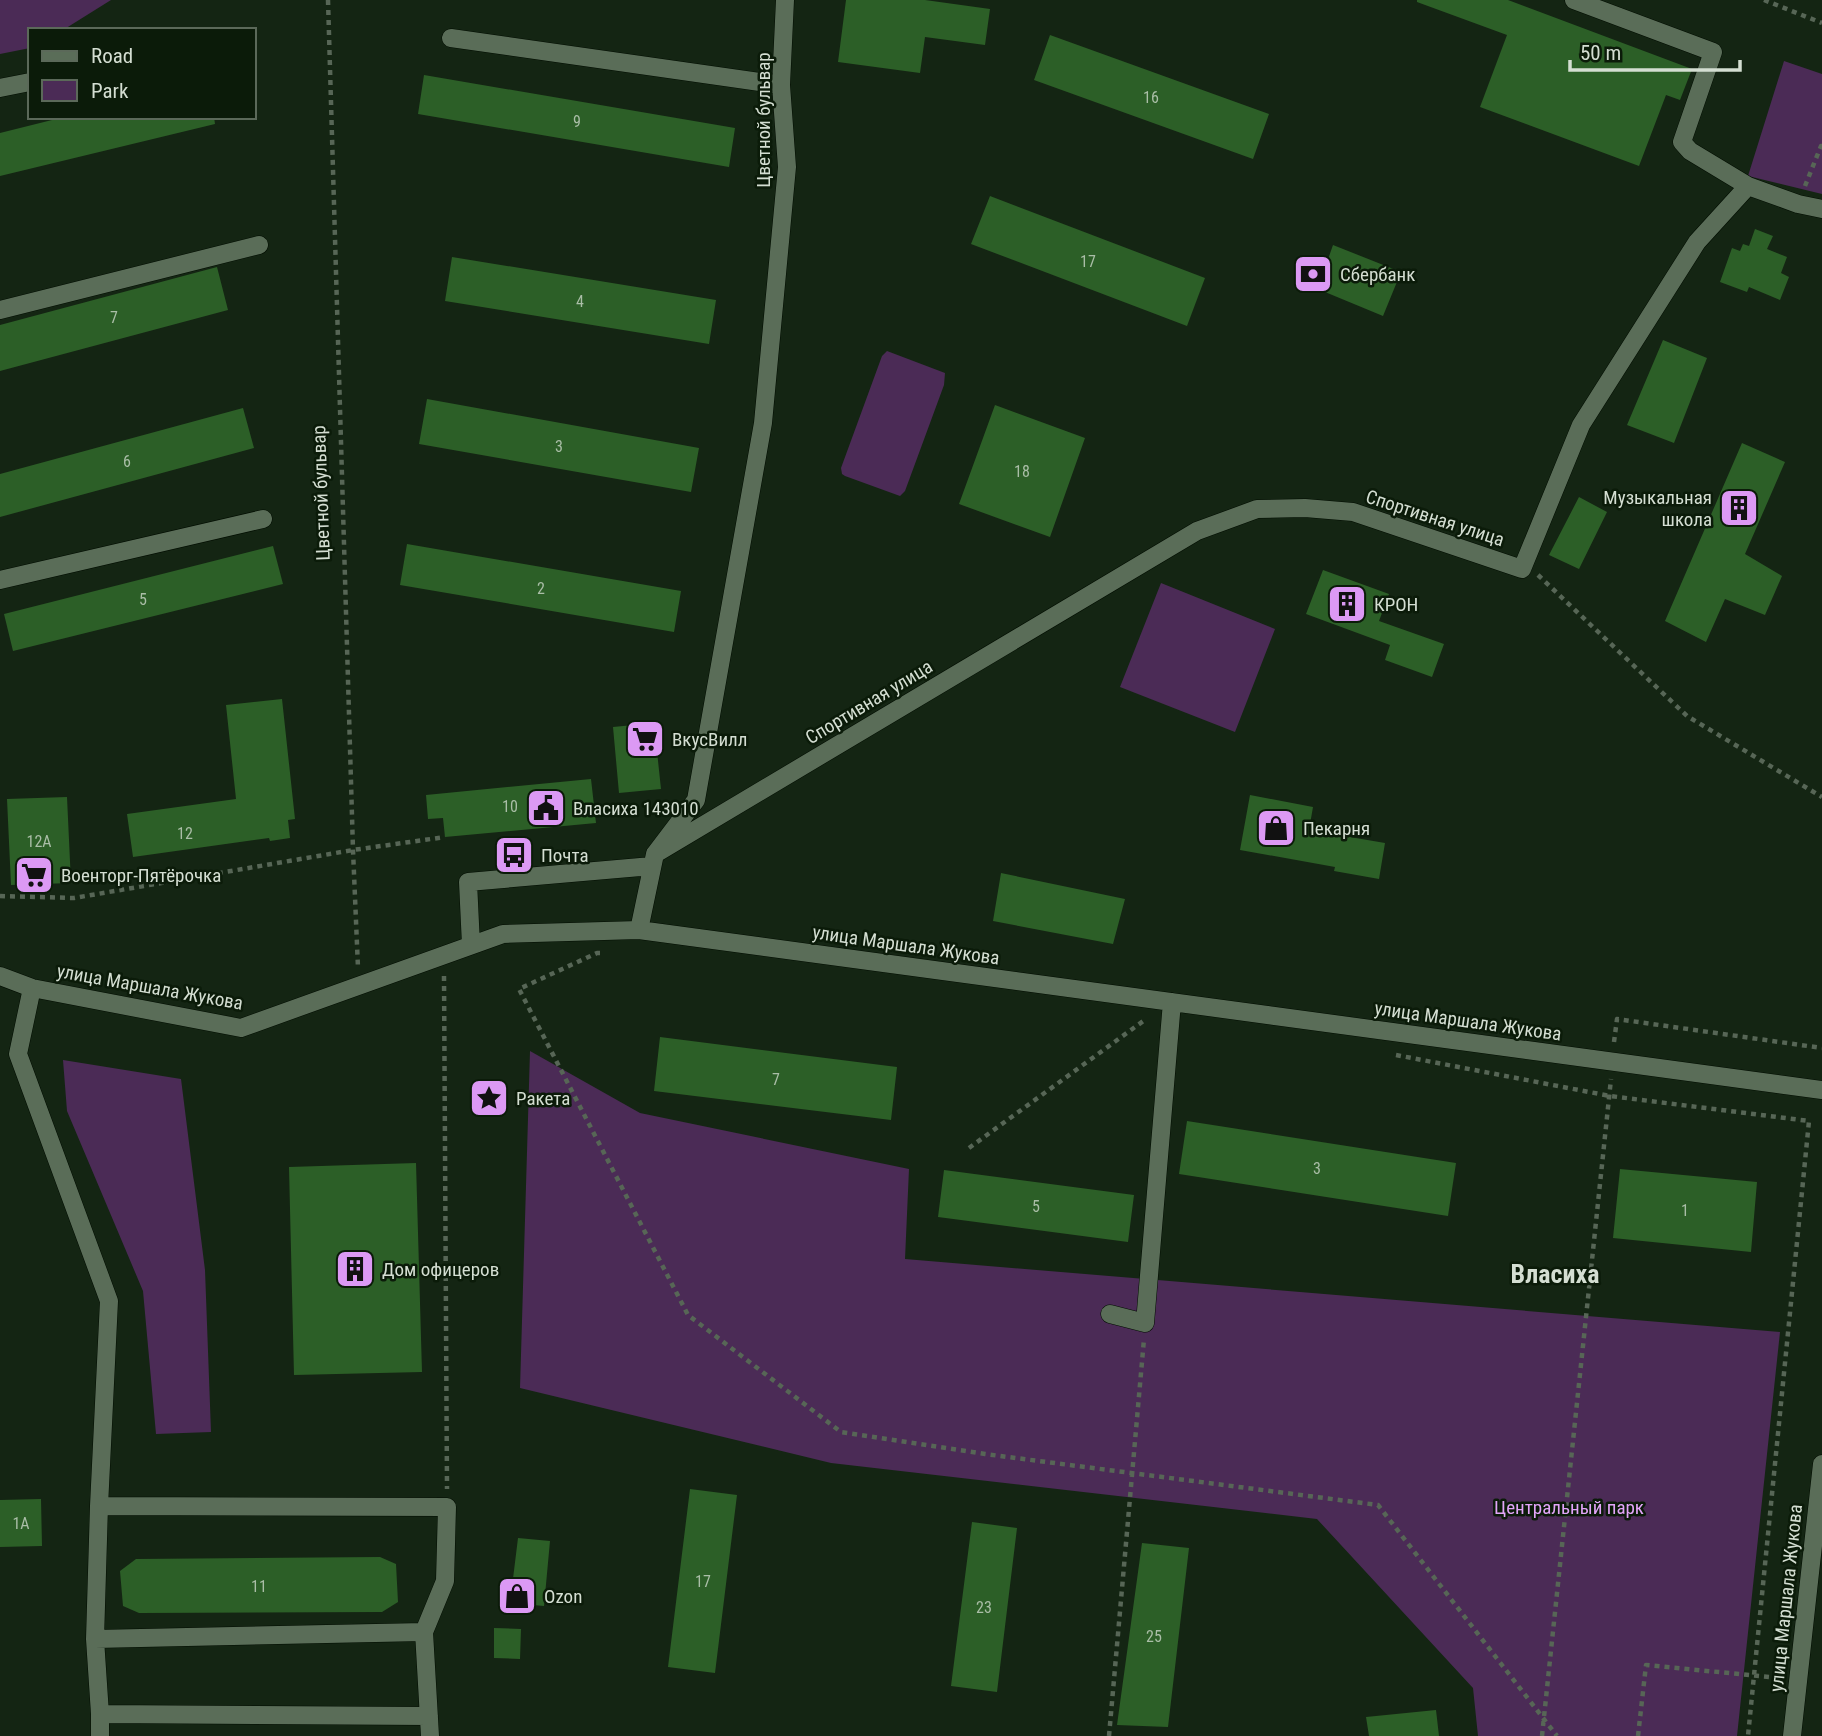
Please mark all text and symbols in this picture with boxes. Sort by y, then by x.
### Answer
legend [28,28,256,119]
scale bar [1570,28,1740,72]
text: 50 m [1580,41,1621,65]
text: Road [91,44,133,68]
street label: Цветной бульвар [752,52,775,188]
text: Park [91,79,129,103]
house number: 16 [1143,88,1159,107]
house number: 9 [573,112,581,131]
house number: 17 [1080,252,1096,271]
bank icon: Сбербанк [1292,253,1334,295]
place label: Сбербанк [1340,263,1415,286]
house number: 4 [576,292,584,311]
house number: 7 [110,308,118,327]
street label: Цветной бульвар [307,425,335,561]
house number: 3 [555,437,563,456]
house number: 6 [123,452,131,471]
house number: 18 [1014,462,1030,481]
street label: Спортивная улица [1363,485,1507,551]
place label: Музыкальная школа [1603,486,1712,531]
building icon: Музыкальная школа [1718,487,1760,529]
house number: 2 [537,579,545,598]
building icon: КРОН [1326,583,1368,625]
house number: 5 [139,590,147,609]
place label: КРОН [1374,593,1418,616]
street label: Спортивная улица [801,655,937,749]
supermarket icon: ВкусВилл [624,718,666,760]
place label: ВкусВилл [672,728,748,751]
public building icon: Власиха 143010 [525,787,567,829]
house number: 10 [502,797,518,816]
place label: Власиха 143010 [573,797,699,820]
shop icon: Пекарня [1255,807,1297,849]
place label: Пекарня [1303,817,1370,840]
house number: 12 [177,824,193,843]
house number: 12А [26,832,52,851]
bus stop icon: Почта [493,834,535,876]
place label: Почта [541,844,588,867]
supermarket icon: Военторг-Пятёрочка [13,854,55,896]
place label: Военторг-Пятёрочка [61,864,221,887]
street label: улица Маршала Жукова [811,920,1001,970]
street label: улица Маршала Жукова [55,959,245,1015]
street label: улица Маршала Жукова [1373,996,1563,1046]
house number: 7 [772,1070,780,1089]
place icon: Ракета [468,1077,510,1119]
place label: Ракета [516,1087,570,1110]
house number: 3 [1313,1159,1321,1178]
house number: 5 [1032,1197,1040,1216]
house number: 1 [1681,1201,1689,1220]
building icon: Дом офицеров [334,1248,376,1290]
place label: Дом офицеров [382,1258,499,1281]
district label: Власиха [1511,1259,1599,1289]
park label: Центральный парк [1494,1496,1644,1519]
street label: улица Маршала Жукова [1765,1503,1807,1693]
house number: 1А [12,1514,30,1533]
house number: 17 [695,1572,711,1591]
shop icon: Ozon [496,1575,538,1617]
house number: 11 [251,1577,267,1596]
place label: Ozon [544,1585,582,1608]
house number: 23 [976,1598,992,1617]
house number: 25 [1146,1627,1162,1646]

